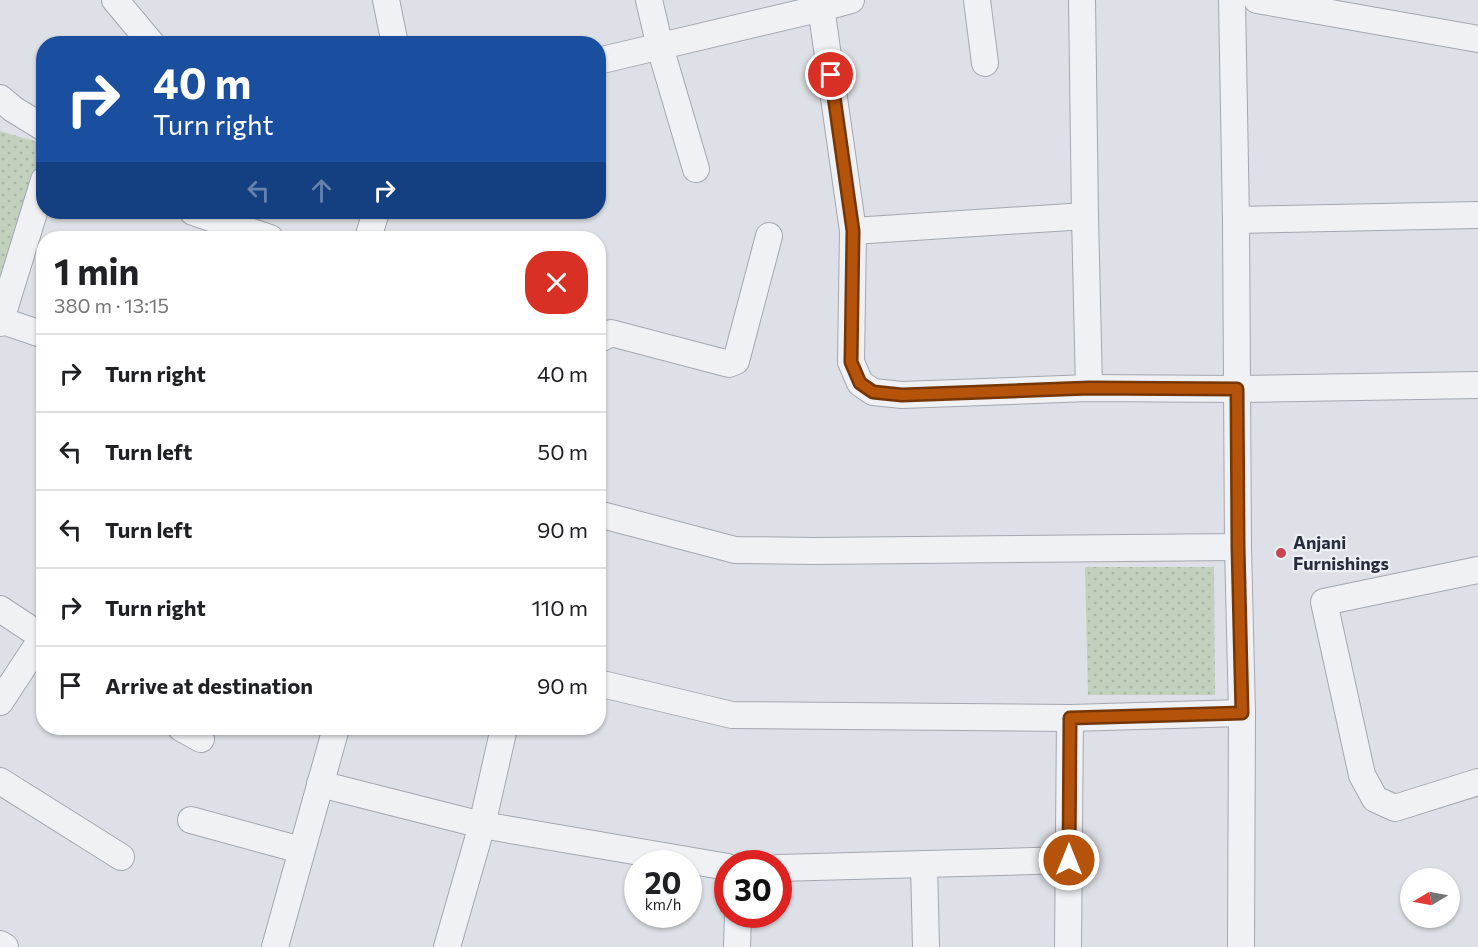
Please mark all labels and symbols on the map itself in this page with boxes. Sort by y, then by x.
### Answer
pin [805,49,856,100]
place label: Anjani Furnishings [1293,531,1389,574]
marker: Anjani Furnishings [1274,546,1288,560]
position arrow [1037,828,1101,892]
speed limit sign: 30 [714,850,792,928]
north arrow [1400,868,1460,928]

